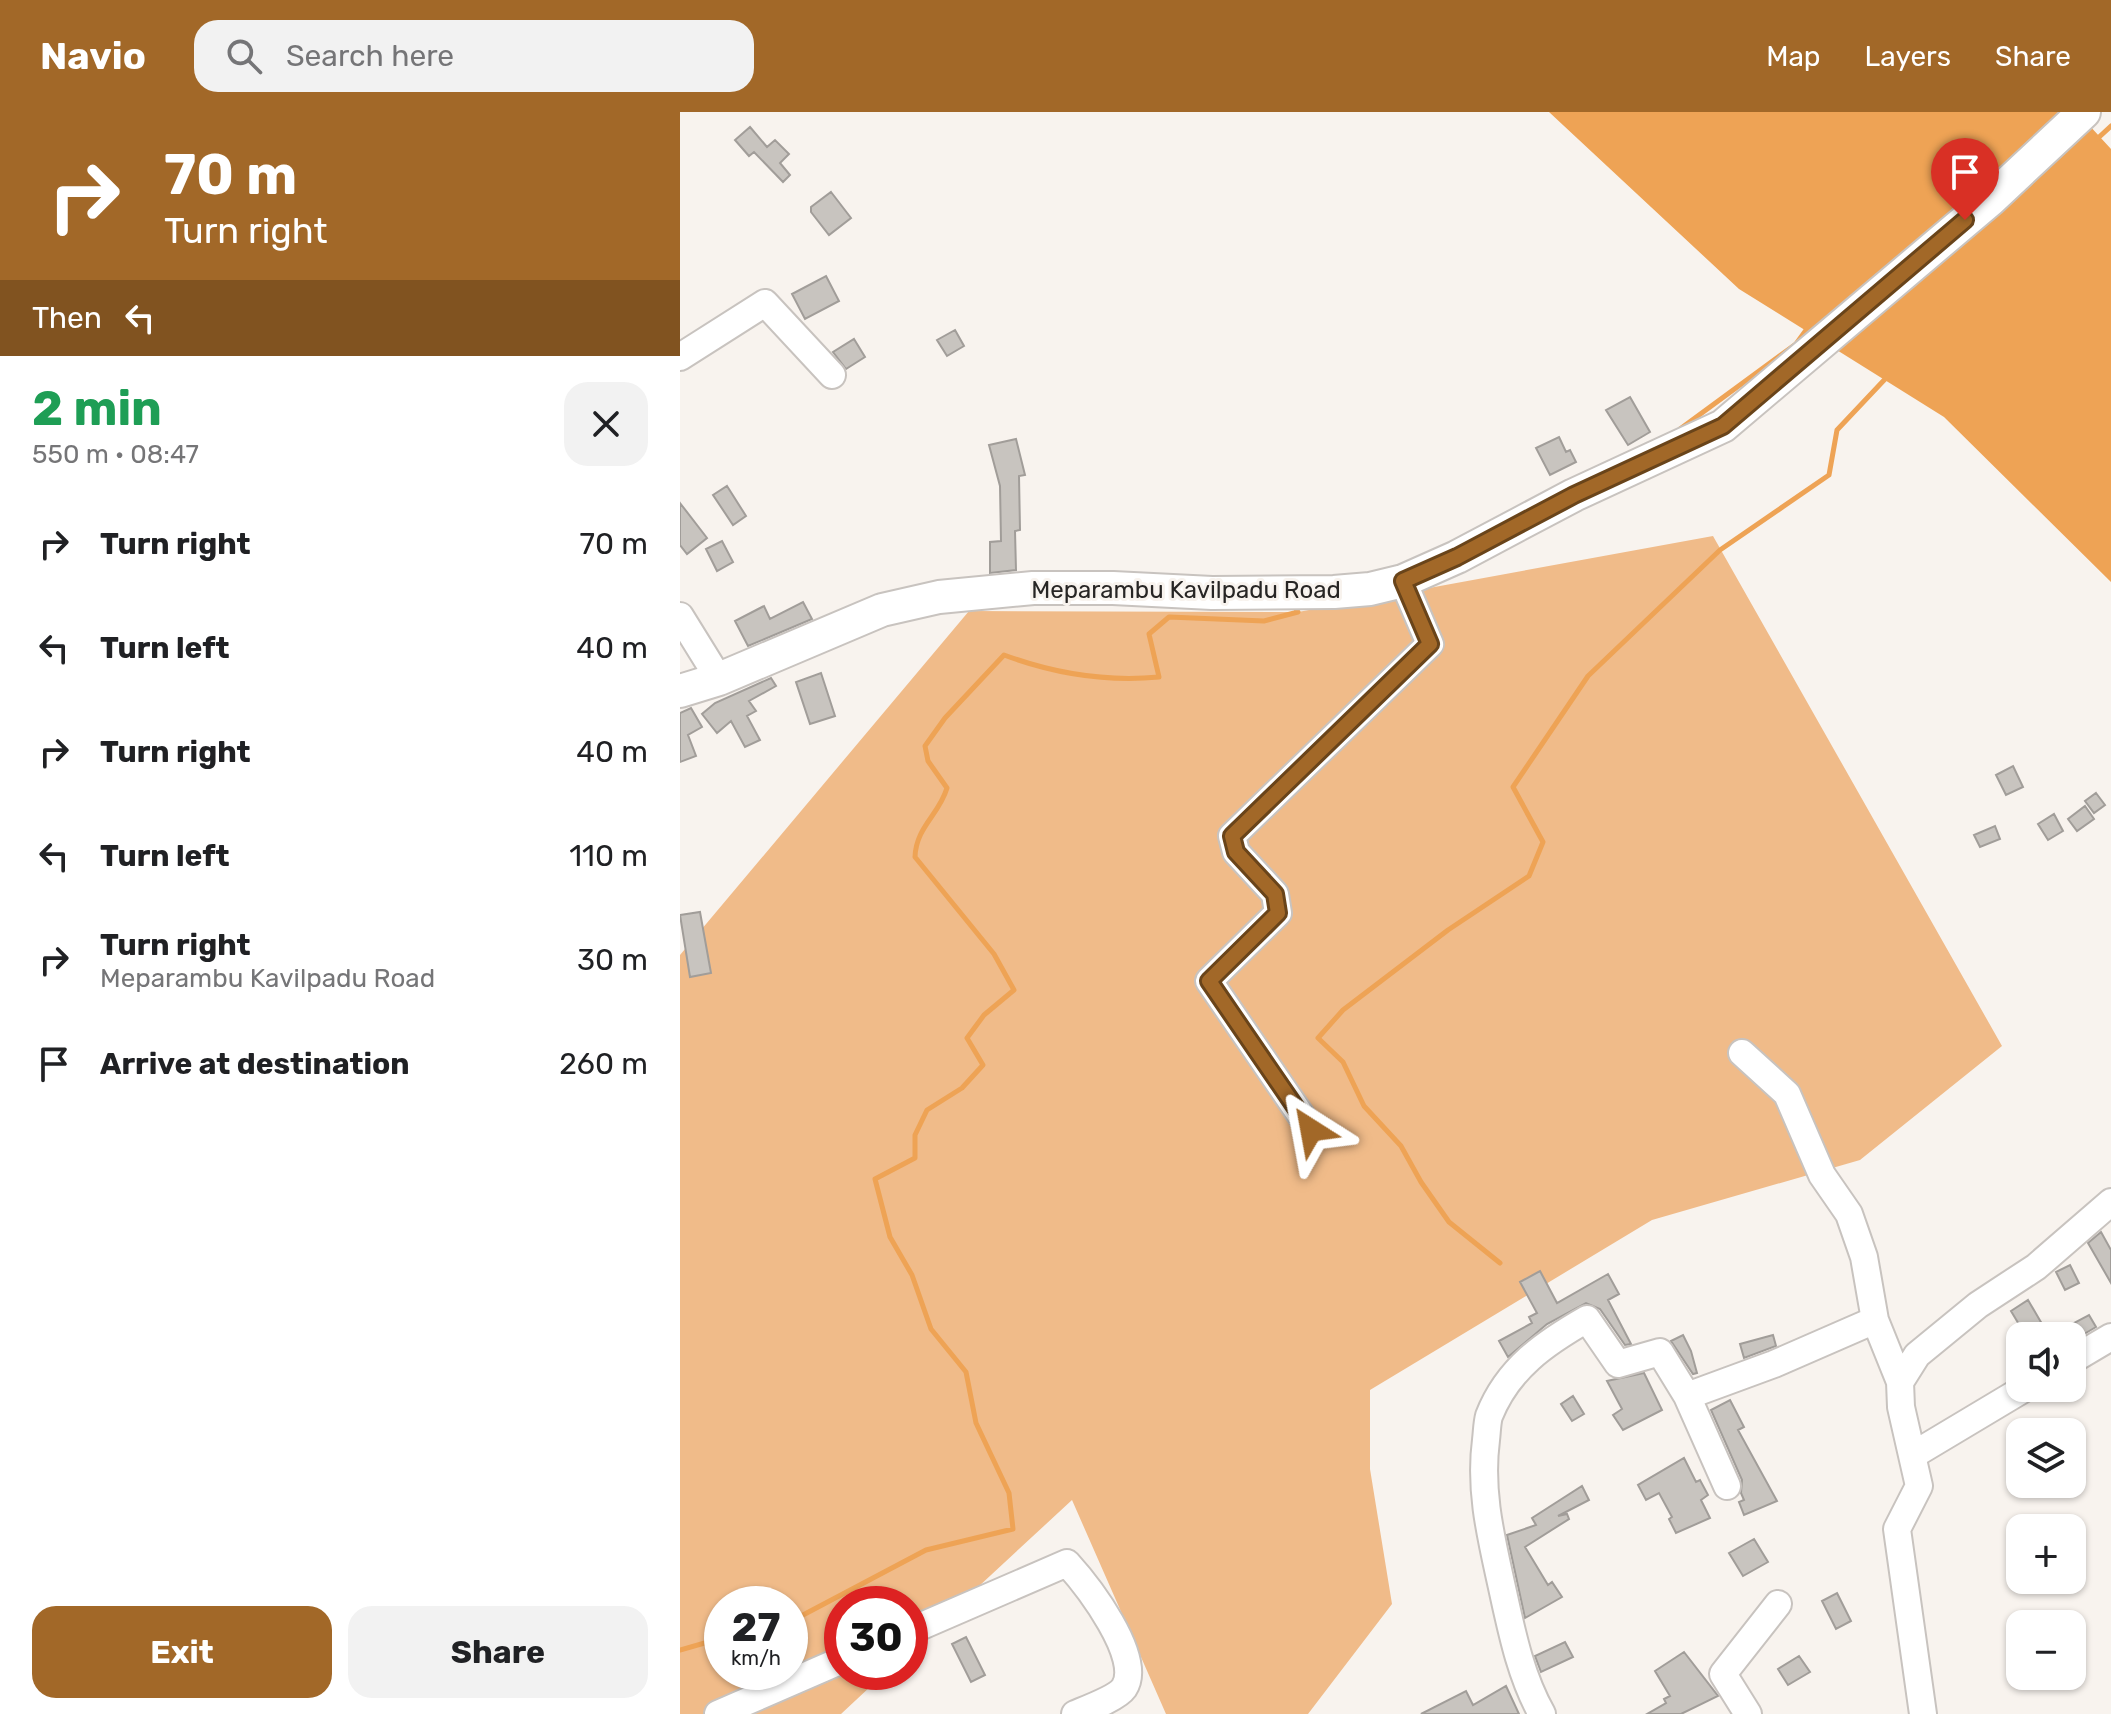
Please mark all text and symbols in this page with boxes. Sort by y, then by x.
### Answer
search box [194,20,754,92]
text: Navio [40,33,146,79]
icon: search [222,34,266,78]
text: Search here [286,38,454,74]
text: Map [1766,40,1821,73]
text: Layers [1865,40,1951,73]
text: Share [1995,40,2071,73]
pin [1931,138,1999,220]
text: 70 m [164,142,297,208]
icon: right [32,144,136,248]
icon: arrive [1943,150,1987,194]
text: Turn right [164,209,328,252]
icon: left [118,296,162,340]
text: Then [32,300,102,336]
text: 2 min [32,380,162,437]
button: close [564,382,648,466]
text: 550 m · 08:47 [32,439,199,470]
icon: right [32,522,76,566]
text: Turn right [100,526,251,562]
text: 70 m [580,526,648,562]
street label: Meparambu Kavilpadu Road [1031,576,1341,604]
icon: left [32,626,76,670]
text: Turn left [100,630,230,666]
text: 40 m [576,630,648,666]
icon: right [32,730,76,774]
text: Turn right [100,734,251,770]
text: 40 m [576,734,648,770]
icon: left [32,834,76,878]
text: Turn left [100,838,230,874]
text: 110 m [569,838,648,874]
text: Turn right [100,927,251,963]
icon: right [32,938,76,982]
text: 30 m [577,942,648,978]
text: Meparambu Kavilpadu Road [100,963,435,994]
icon: arrive [32,1042,76,1086]
text: Arrive at destination [100,1046,410,1082]
text: 260 m [559,1046,648,1082]
position arrow [1269,1088,1353,1172]
map controls [2006,1322,2086,1690]
button: sound [2006,1322,2086,1402]
button: layers [2006,1418,2086,1498]
button: + [2006,1514,2086,1594]
speed limit sign: 30 [824,1586,928,1690]
text: 27 [732,1604,780,1651]
button: Exit [32,1606,332,1698]
button: Share [348,1606,648,1698]
button: − [2006,1610,2086,1690]
text: km/h [731,1646,781,1670]

